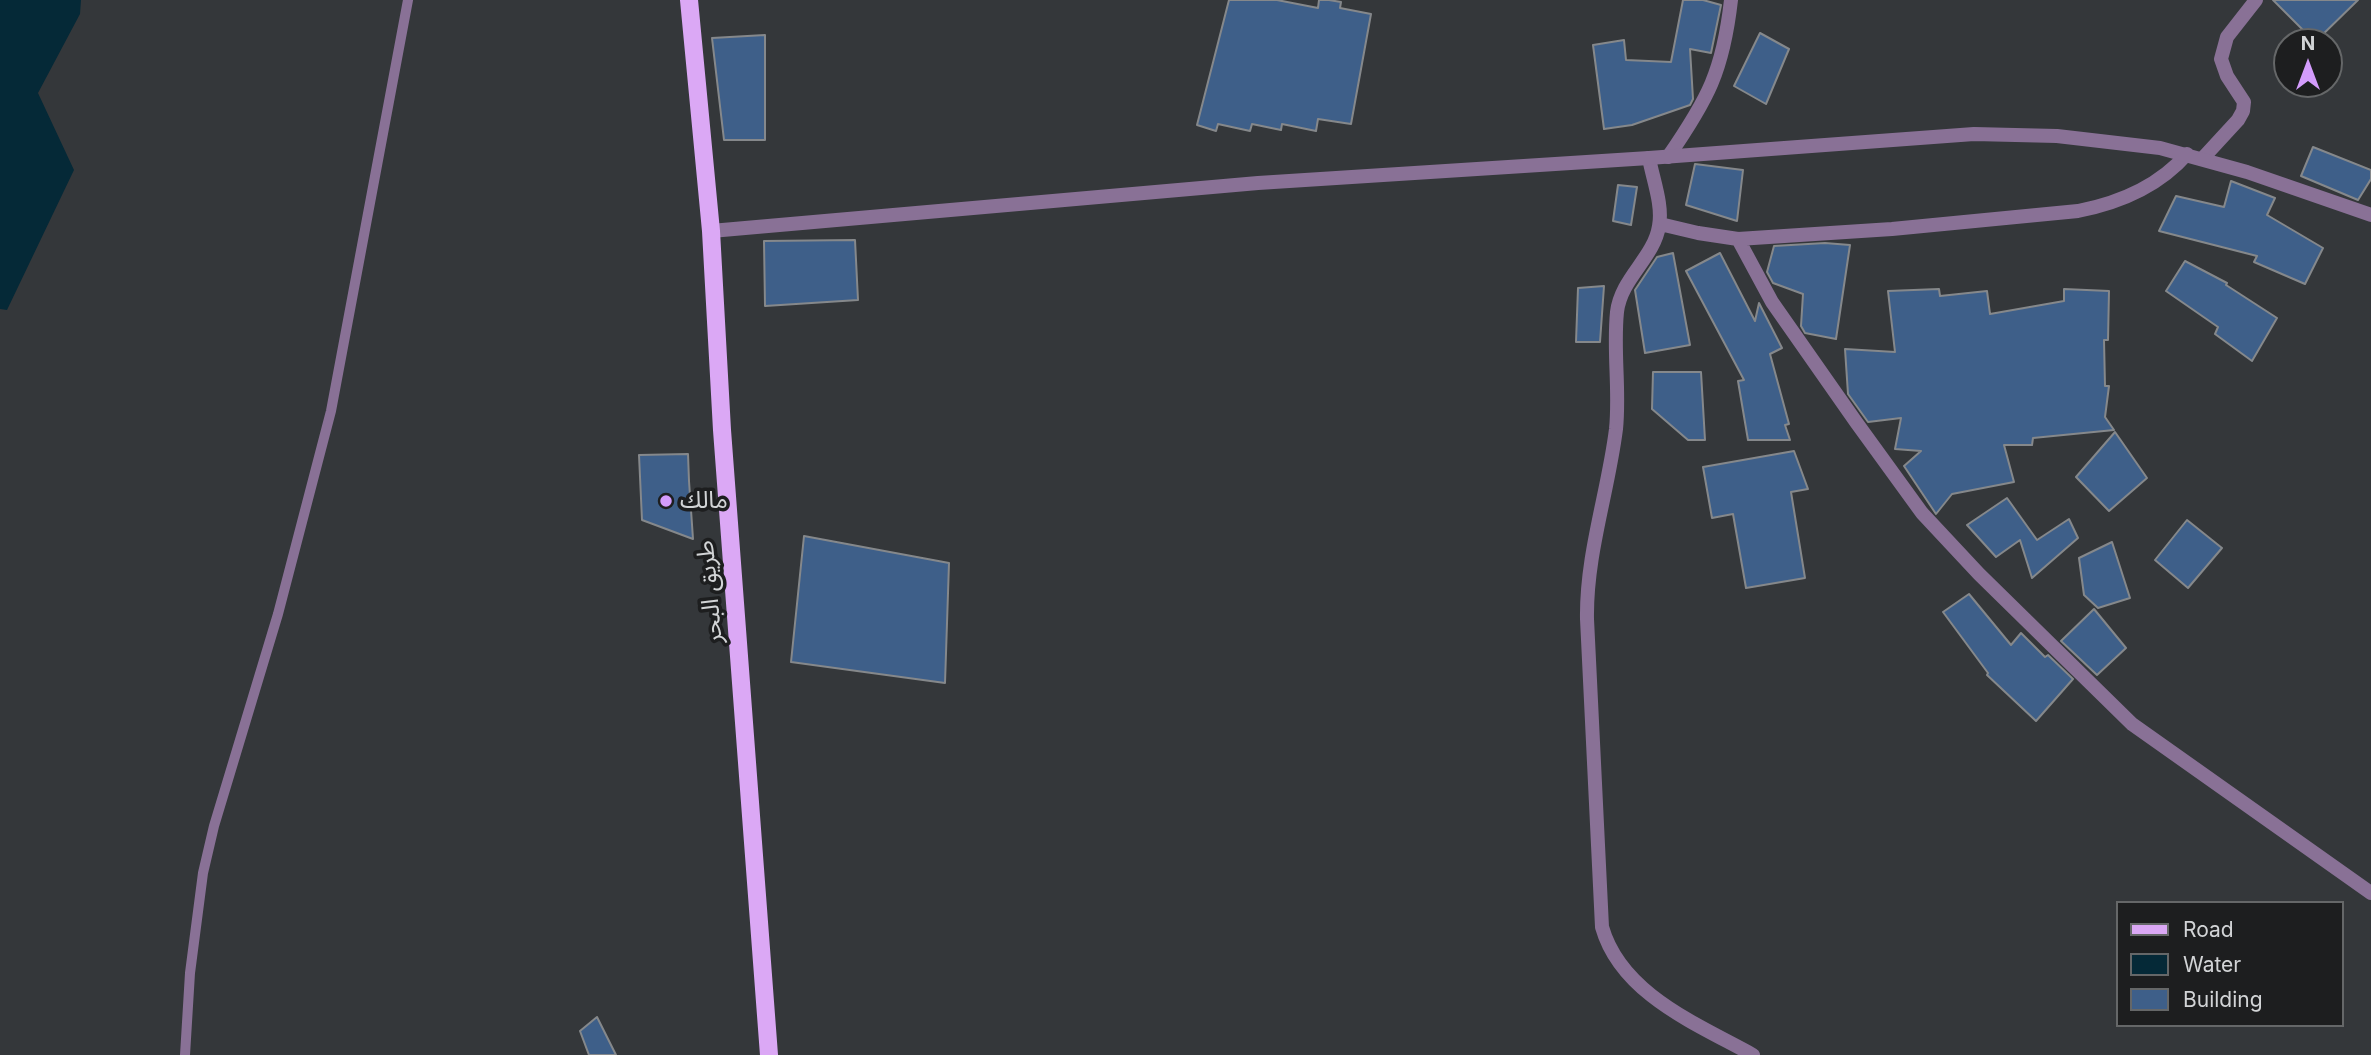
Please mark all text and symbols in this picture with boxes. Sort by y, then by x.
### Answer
north arrow [2273,28,2343,98]
text: N [2301,32,2315,55]
place label: مالك [680,487,728,515]
marker: مالك [658,493,674,509]
street label: طريق البحر [691,539,729,645]
legend [2116,901,2343,1027]
text: Road [2183,917,2234,942]
text: Water [2183,952,2241,977]
text: Building [2183,987,2263,1012]

